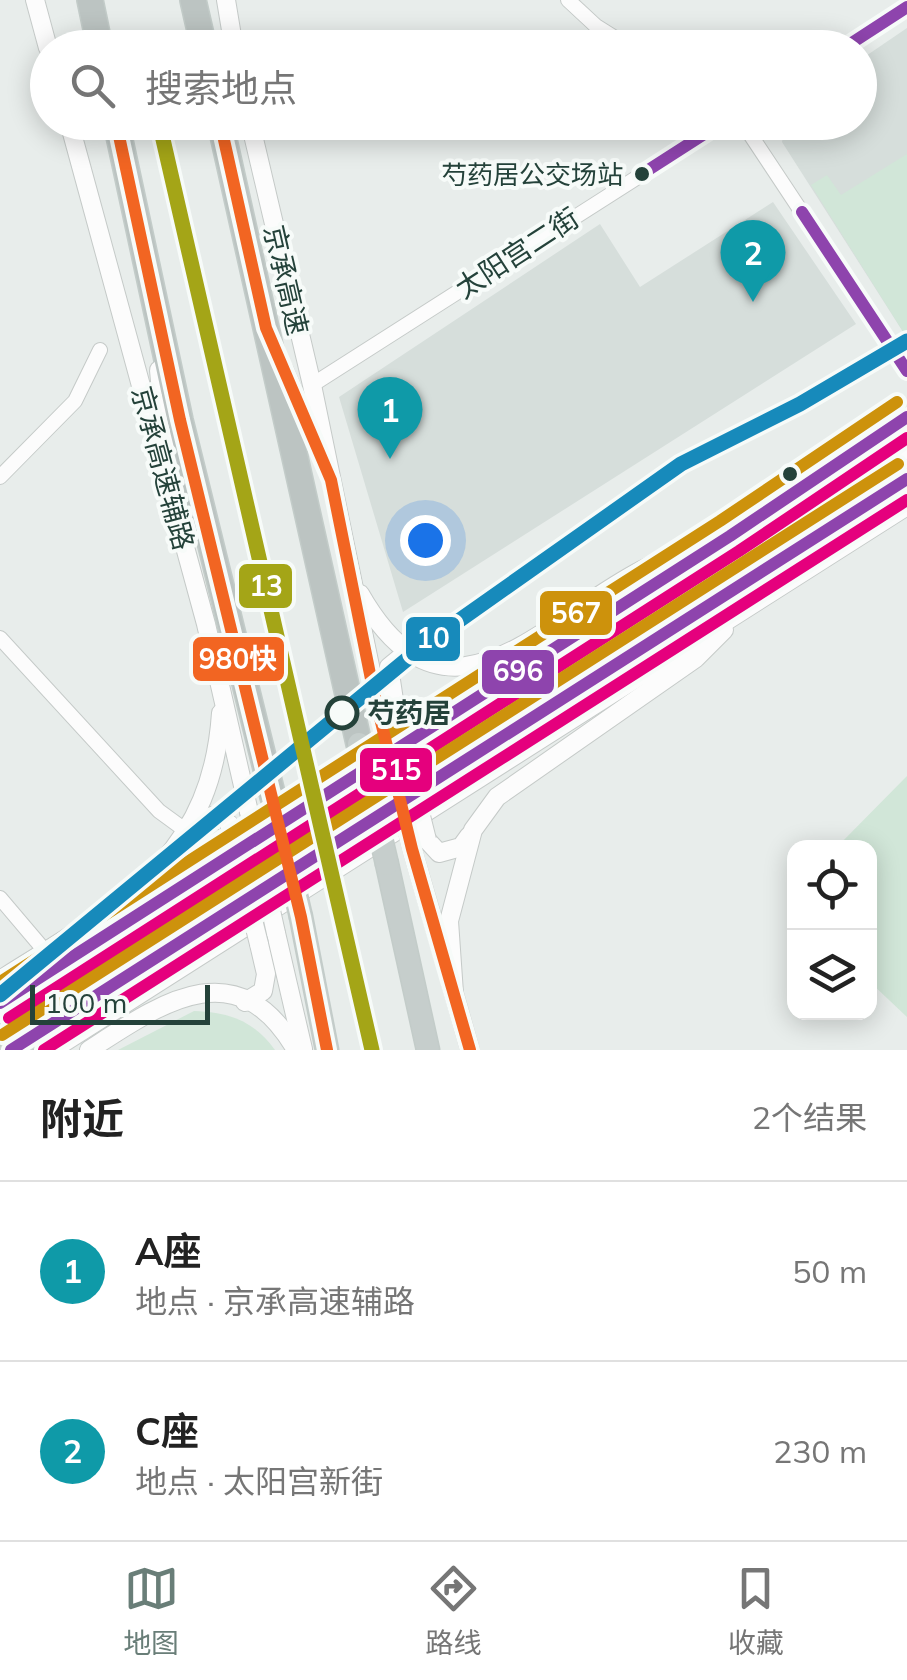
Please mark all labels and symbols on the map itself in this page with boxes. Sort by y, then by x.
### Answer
place label: 芍药居公交场站 [441,158,623,191]
marker: 芍药居公交场站 [632,164,652,184]
street label: 太阳宫二街 [448,200,585,305]
pin: 2 [720,220,786,302]
street label: 京承高速 [257,221,316,338]
pin: 1 [358,376,422,459]
street label: 京承高速辅路 [125,382,202,554]
unlabelled marker [780,464,800,484]
your location [400,515,451,566]
line badge: 13 [237,562,294,610]
text: 13 [249,568,283,603]
line badge: 567 [538,589,614,637]
text: 567 [551,595,601,630]
line badge: 10 [404,615,462,663]
text: 10 [416,620,450,655]
line badge: 980快 [191,635,286,683]
text: 980快 [199,641,277,676]
line badge: 696 [480,648,556,696]
text: 696 [493,653,543,688]
place label: 芍药居 [367,695,451,730]
marker: 芍药居 [326,697,358,729]
line badge: 515 [358,746,434,794]
text: 515 [371,752,421,787]
scale bar [30,980,210,1024]

